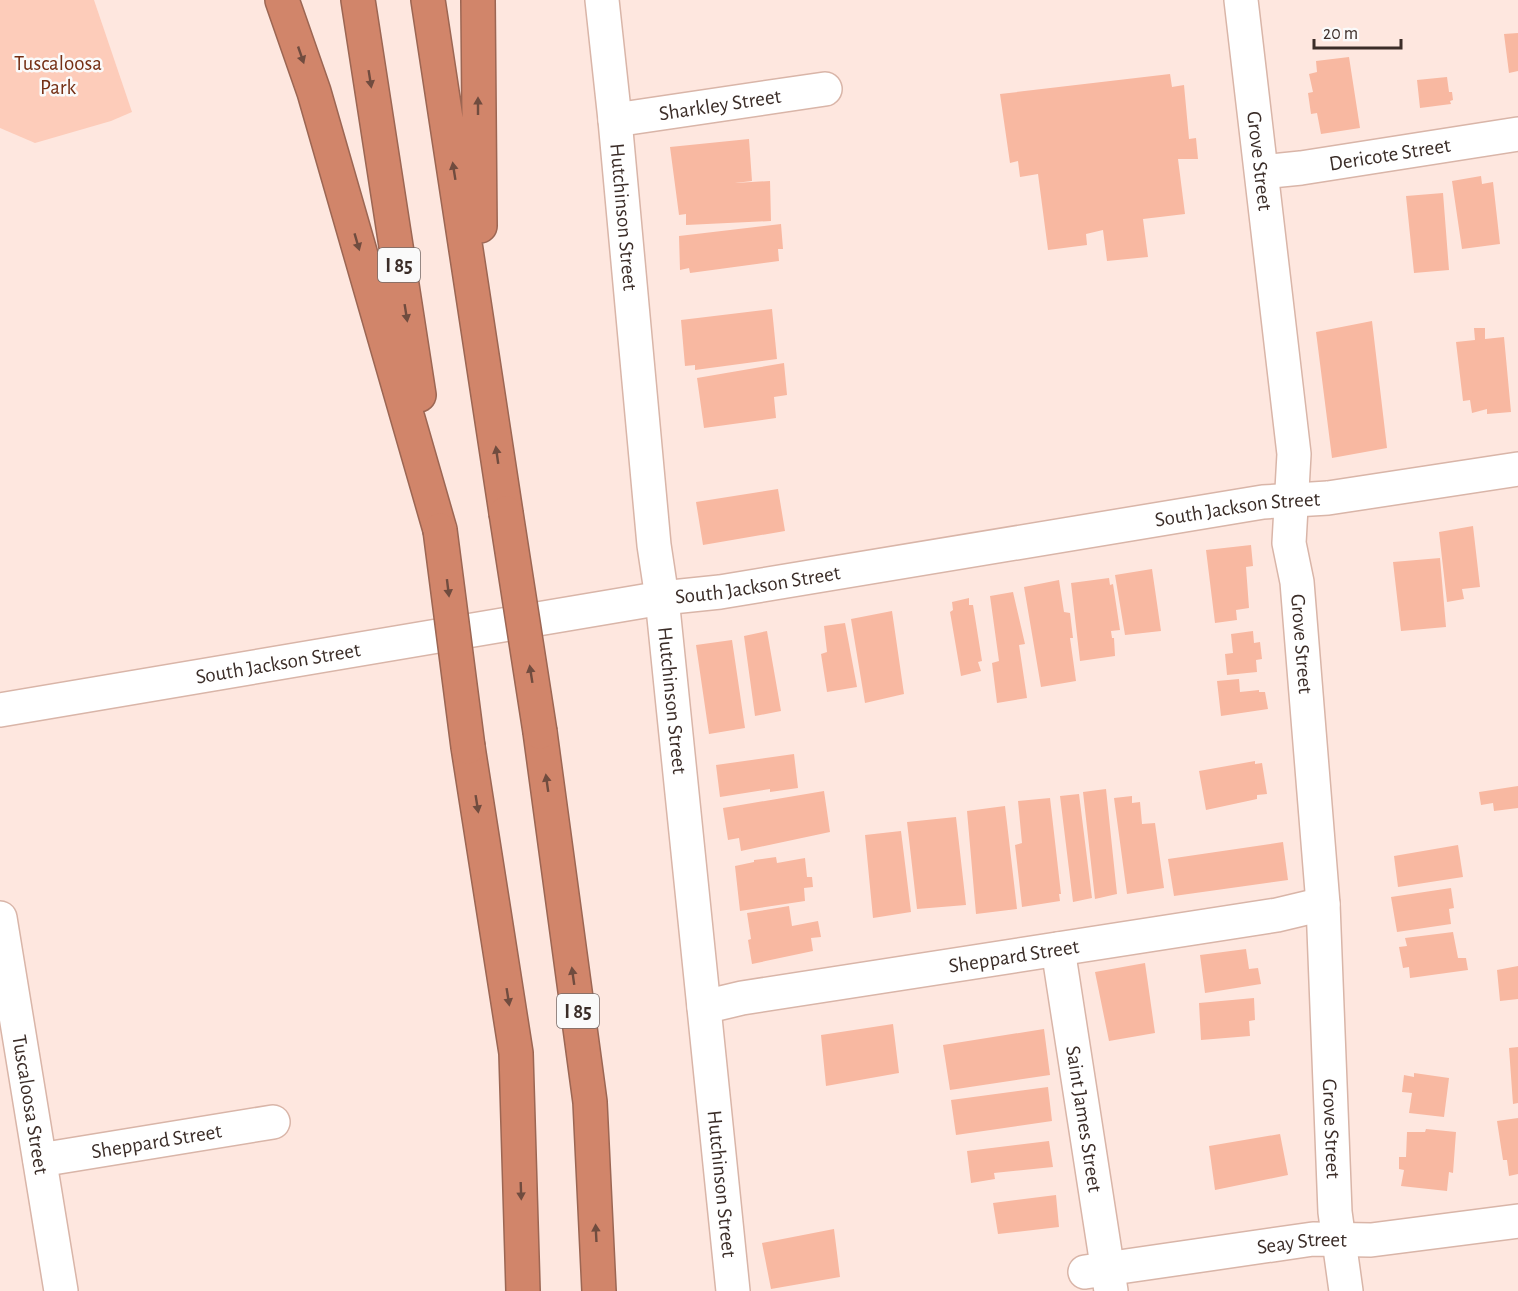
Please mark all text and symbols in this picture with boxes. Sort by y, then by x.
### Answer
scale bar [1314,12,1401,50]
text: 20 m [1323,25,1358,43]
one-way arrow [297,46,307,64]
park label: Tuscaloosa Park [14,53,102,98]
one-way arrow [366,69,375,88]
street label: Sharkley Street [657,86,783,124]
one-way arrow [473,96,483,115]
street label: Grove Street [1243,110,1276,212]
street label: Dericote Street [1328,135,1452,174]
street label: Hutchinson Street [606,142,641,292]
one-way arrow [450,161,459,180]
one-way arrow [352,233,362,251]
road number: I 85 [378,248,420,282]
one-way arrow [402,303,411,322]
one-way arrow [493,446,502,465]
street label: South Jackson Street [1153,488,1321,531]
street label: South Jackson Street [674,562,842,608]
one-way arrow [443,579,452,598]
street label: Grove Street [1287,593,1316,695]
street label: Hutchinson Street [654,626,690,775]
street label: South Jackson Street [194,639,362,688]
one-way arrow [526,664,535,683]
one-way arrow [542,773,551,792]
one-way arrow [473,795,482,814]
street label: Sheppard Street [947,936,1081,977]
one-way arrow [568,966,577,985]
one-way arrow [503,988,512,1007]
road number: I 85 [557,994,599,1028]
street label: Tuscaloosa Street [8,1033,52,1176]
street label: Saint James Street [1062,1044,1106,1194]
street label: Grove Street [1319,1078,1344,1180]
street label: Hutchinson Street [704,1109,740,1259]
street label: Sheppard Street [90,1120,224,1162]
one-way arrow [517,1182,526,1201]
one-way arrow [592,1223,601,1242]
street label: Seay Street [1256,1229,1347,1258]

